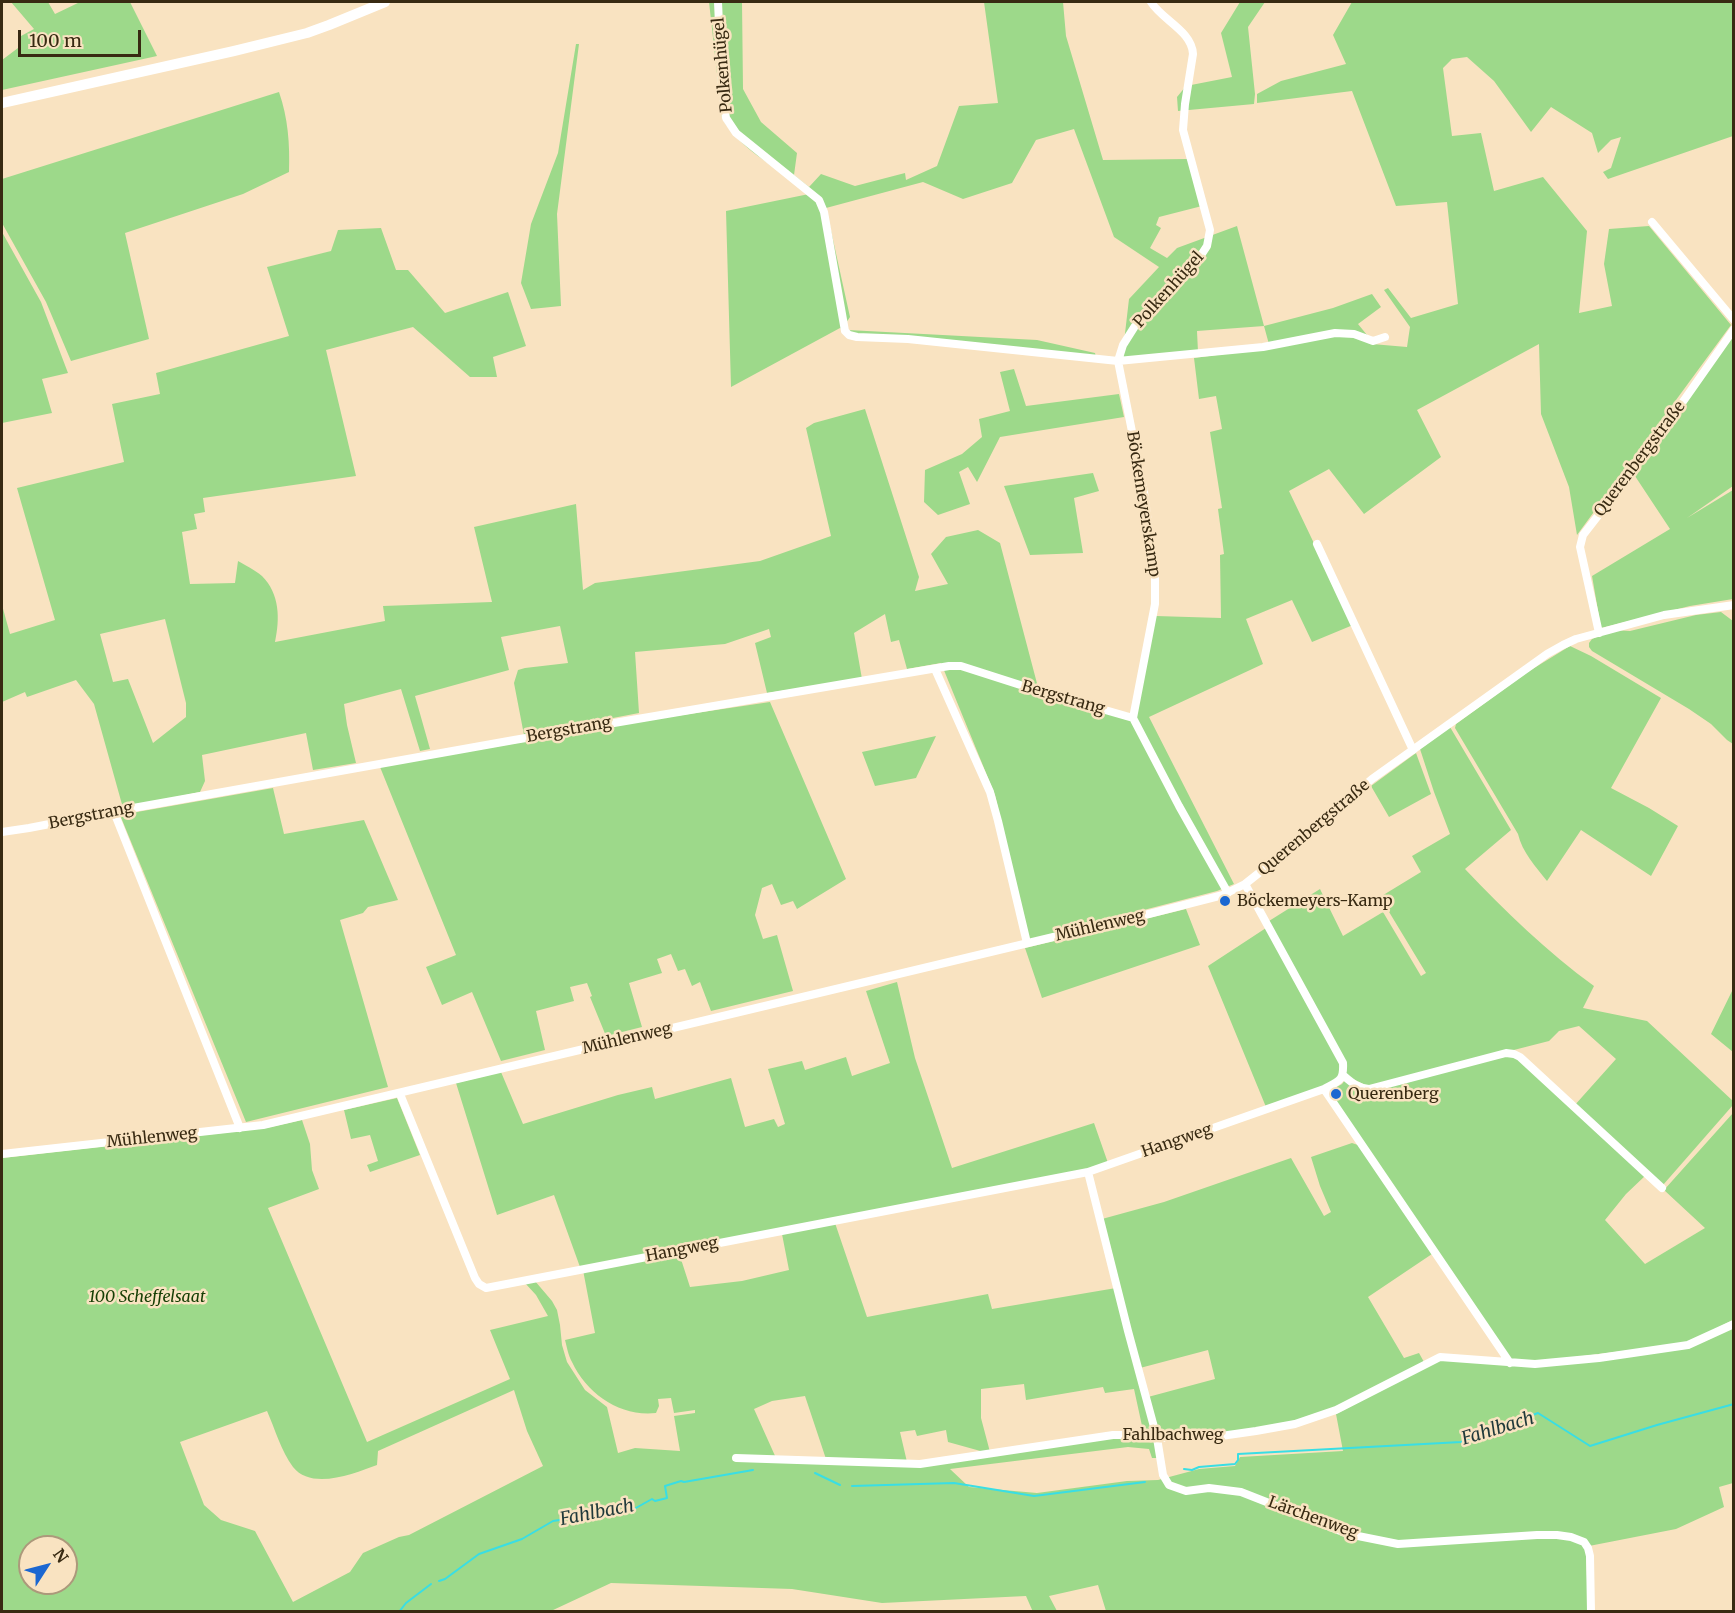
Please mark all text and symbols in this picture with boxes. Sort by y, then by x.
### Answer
street label: Polkenhügel [709,17,737,113]
scale bar [21,18,144,56]
text: 100 m [29,29,82,52]
street label: Polkenhügel [1130,248,1208,332]
street label: Querenbergstraße [1590,398,1690,520]
street label: Böckemeyerskamp [1122,430,1164,578]
street label: Bergstrang [1019,677,1107,719]
street label: Bergstrang [525,713,613,747]
street label: Querenbergstraße [1254,776,1374,880]
street label: Bergstrang [47,798,135,834]
place label: Böckemeyers-Kamp [1237,891,1393,911]
marker: Böckemeyers-Kamp [1218,894,1232,908]
street label: Mühlenweg [1053,906,1147,946]
street label: Mühlenweg [580,1019,674,1059]
place label: Querenberg [1348,1084,1439,1104]
marker: Querenberg [1329,1087,1343,1101]
street label: Hangweg [1139,1120,1215,1162]
street label: Mühlenweg [106,1124,198,1152]
street label: Hangweg [644,1234,720,1266]
park label: 100 Scheffelsaat [88,1287,206,1307]
water label: Fahlbach [1459,1408,1537,1450]
street label: Fahlbachweg [1122,1425,1224,1445]
street label: Lärchenweg [1265,1493,1361,1543]
water label: Fahlbach [558,1495,636,1531]
north arrow [18,1535,78,1595]
text: N [49,1545,73,1567]

